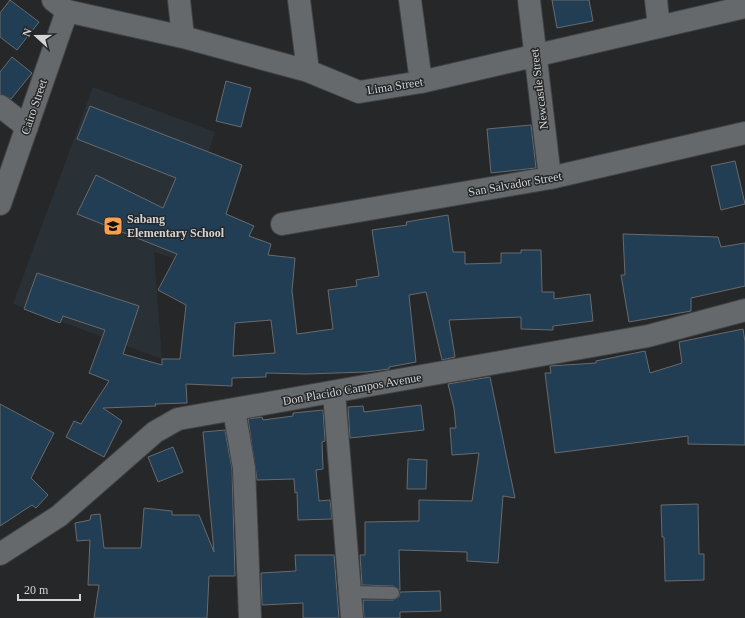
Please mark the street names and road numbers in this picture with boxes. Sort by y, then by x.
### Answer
street label: Newcastle Street [527,47,551,130]
street label: Lima Street [366,75,425,97]
street label: Cairo Street [18,77,50,137]
street label: San Salvador Street [467,169,563,199]
street label: Don Placido Campos Avenue [281,370,423,408]

